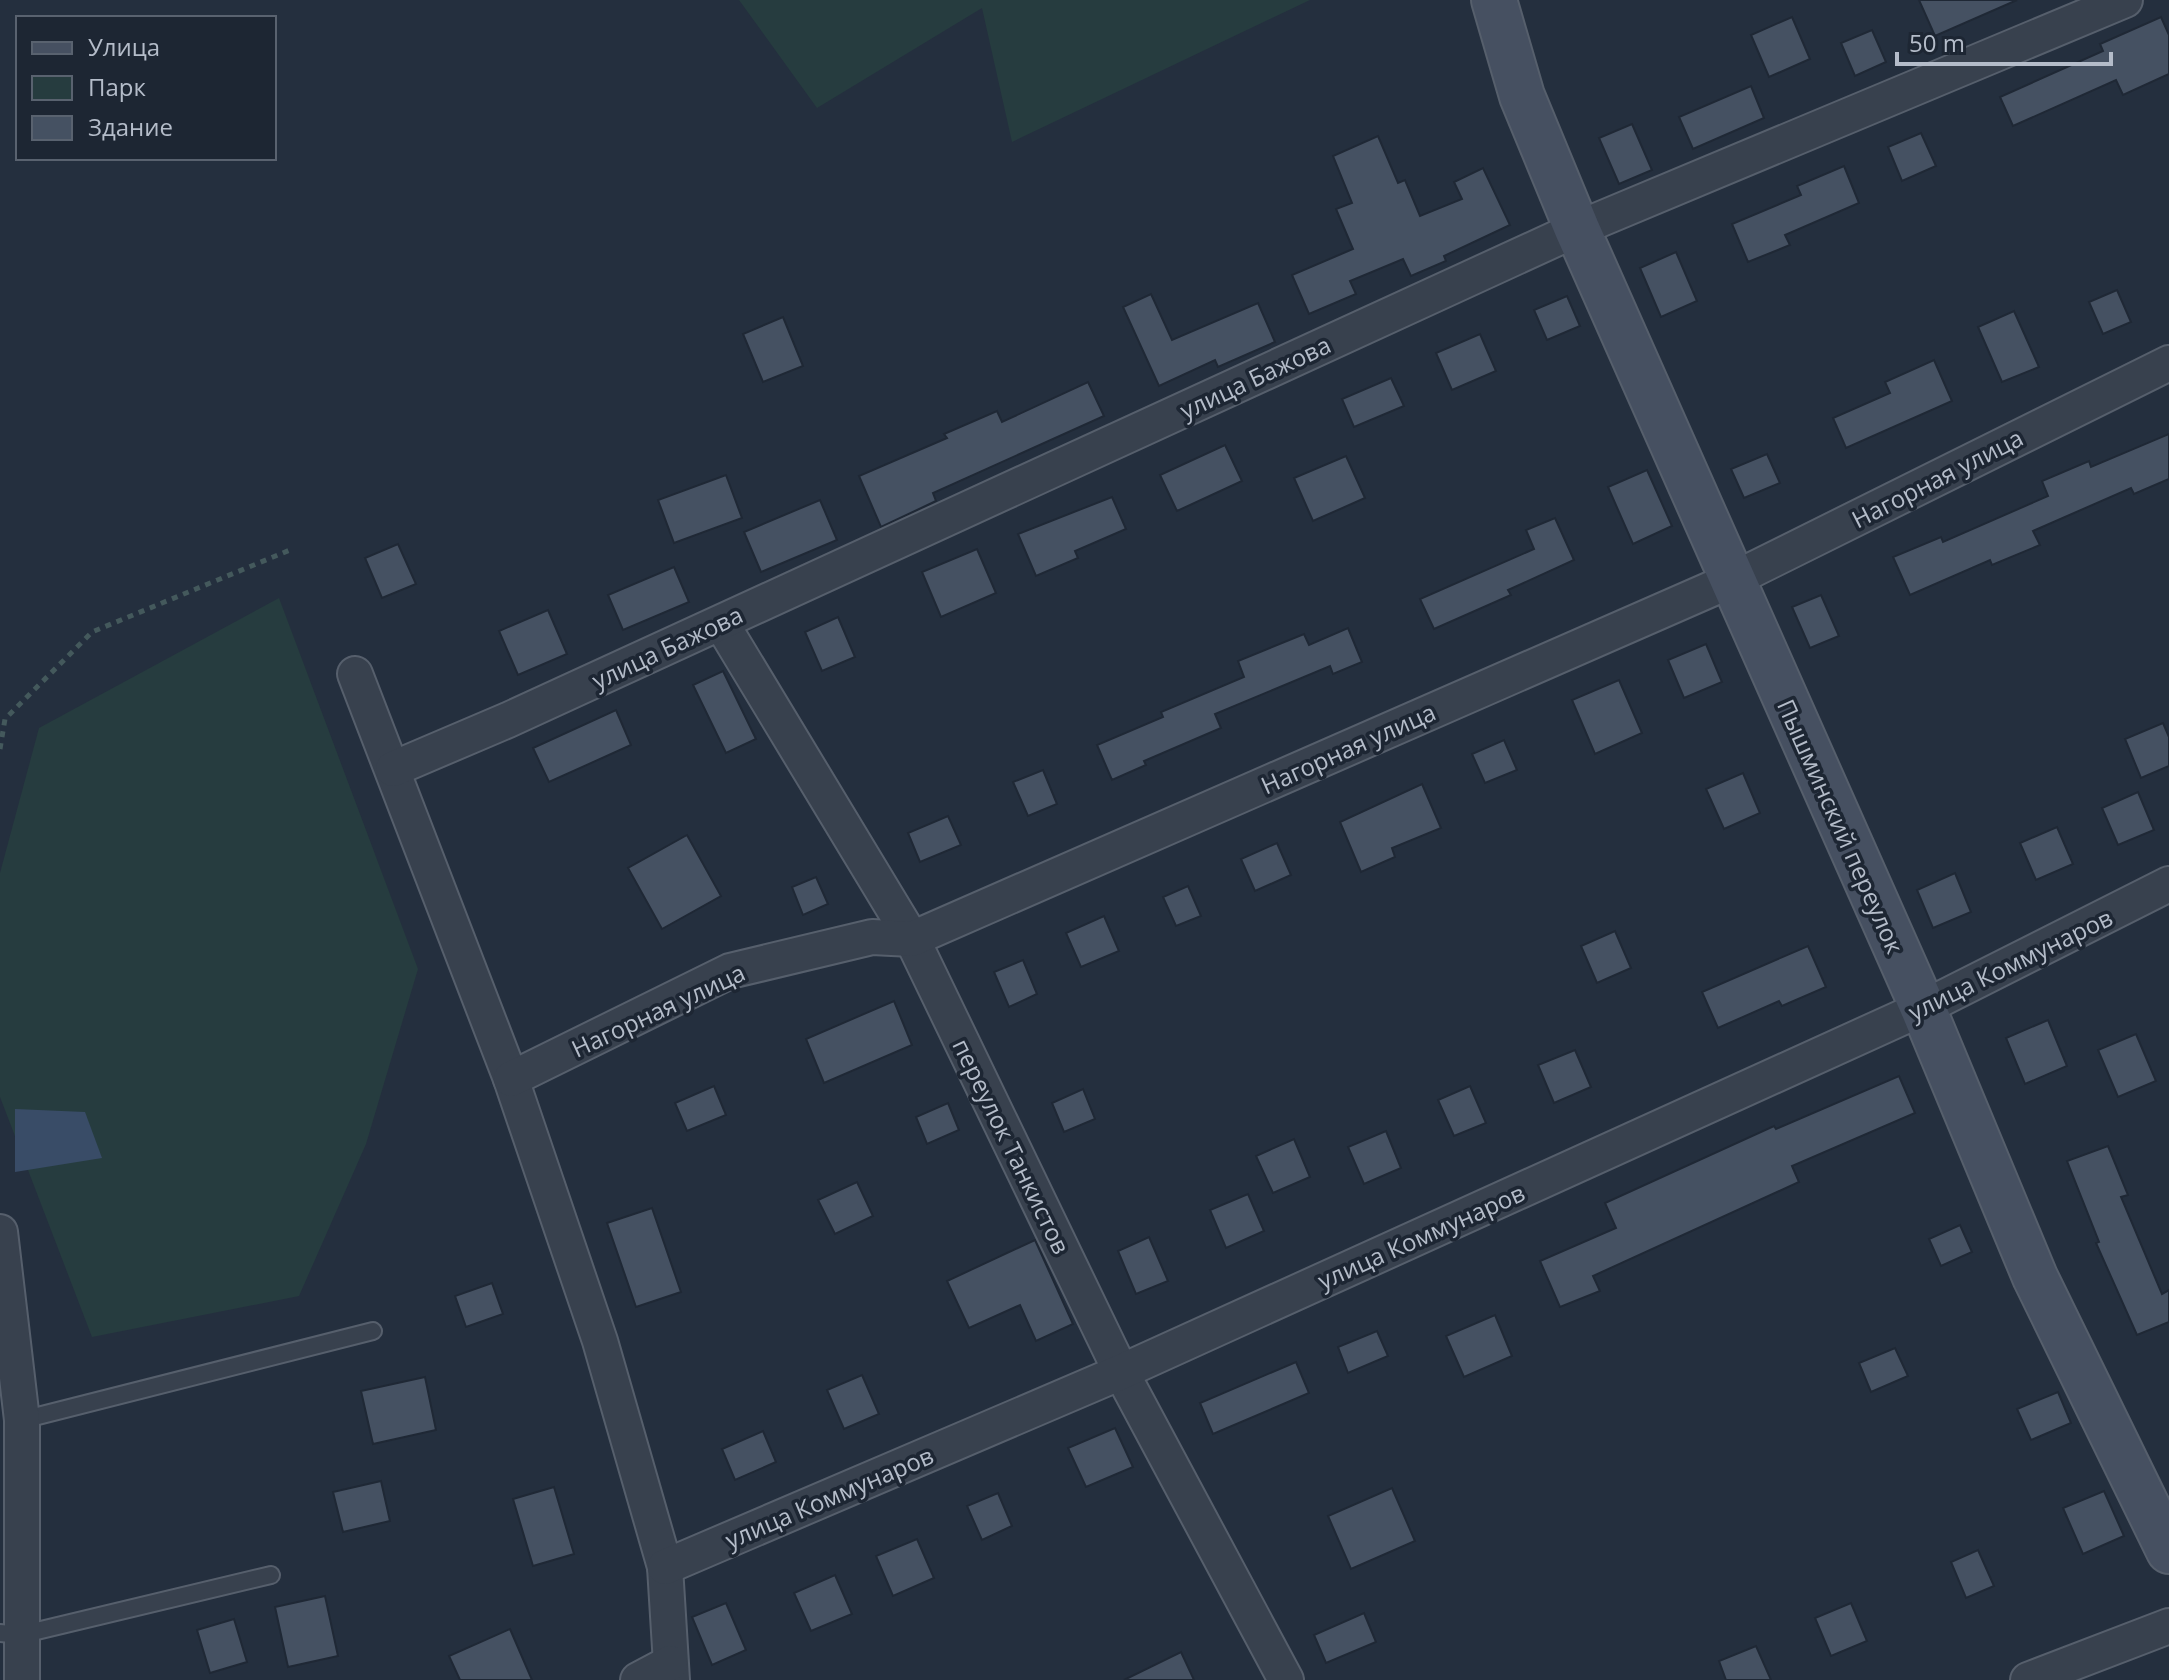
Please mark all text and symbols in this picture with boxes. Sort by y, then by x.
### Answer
legend [16,16,276,160]
scale bar [1897,16,2111,66]
text: 50 m [1909,26,1965,59]
text: Улица [88,30,160,63]
text: Парк [88,70,146,103]
text: Здание [88,110,173,143]
street label: улица Бажова [1174,328,1336,426]
street label: Нагорная улица [1846,421,2028,535]
street label: улица Бажова [586,598,748,696]
street label: Пышминский переулок [1770,694,1912,959]
street label: Нагорная улица [1255,695,1441,801]
street label: улица Коммунаров [1902,900,2118,1028]
street label: Нагорная улица [566,955,750,1065]
street label: переулок Танкистов [945,1033,1079,1259]
street label: улица Коммунаров [1312,1176,1530,1296]
street label: улица Коммунаров [720,1438,938,1556]

